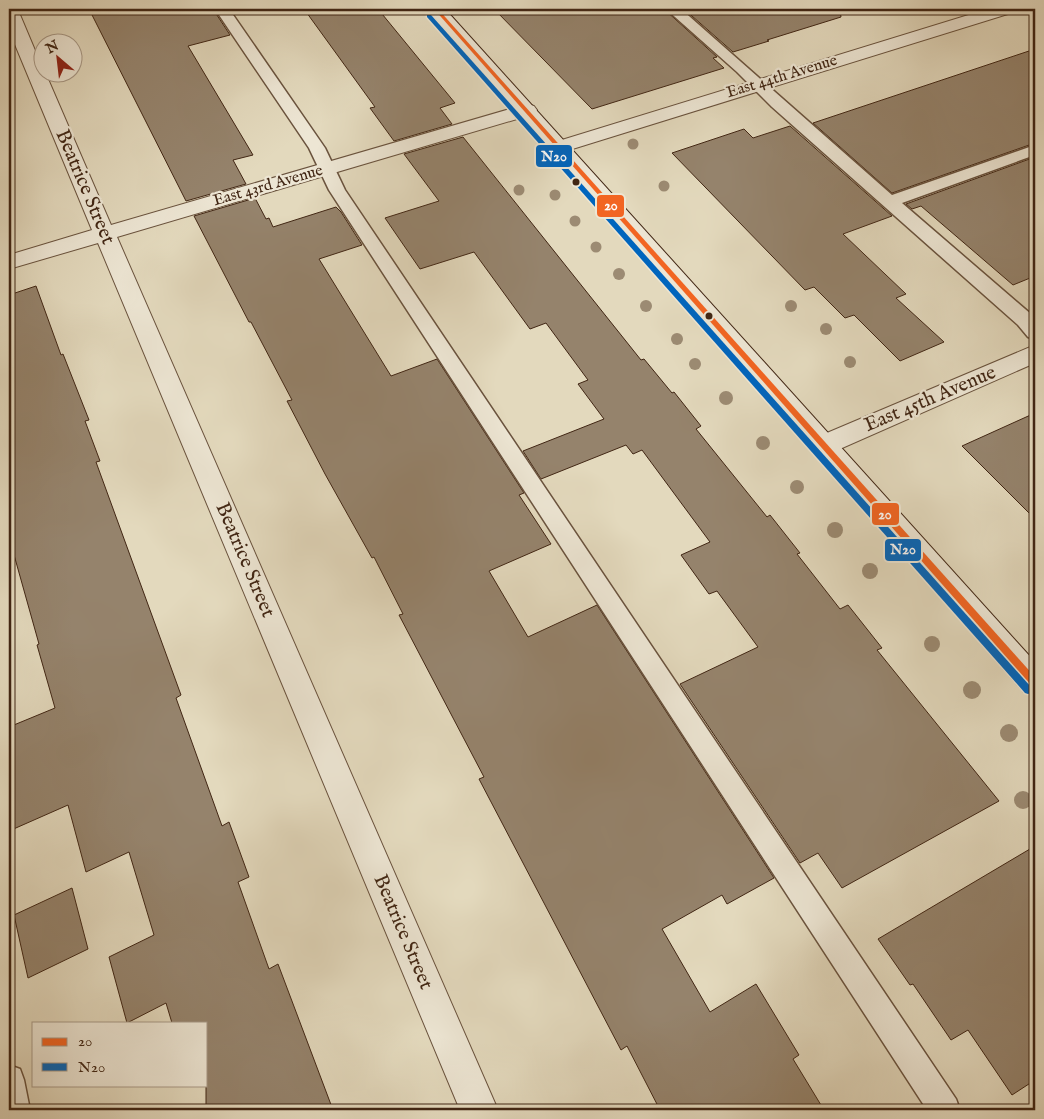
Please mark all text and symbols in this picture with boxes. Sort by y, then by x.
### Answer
north arrow [32,32,82,82]
text: N [42,37,62,59]
street label: East 44th Avenue [724,51,840,103]
street label: Beatrice Street [50,126,120,248]
line badge: N20 [535,144,573,168]
text: N20 [540,148,567,166]
street label: East 43rd Avenue [211,161,325,211]
unlabelled marker [571,177,581,187]
line badge: 20 [596,194,625,218]
text: 20 [604,197,618,215]
unlabelled marker [704,311,714,321]
street label: East 45th Avenue [860,360,1000,438]
street label: Beatrice Street [210,499,280,621]
line badge: 20 [871,502,900,526]
text: 20 [878,506,892,524]
line badge: N20 [884,538,922,562]
text: N20 [889,541,916,559]
street label: Beatrice Street [368,871,438,993]
legend [32,1022,208,1086]
text: 20 [78,1032,92,1051]
text: N20 [78,1058,105,1077]

